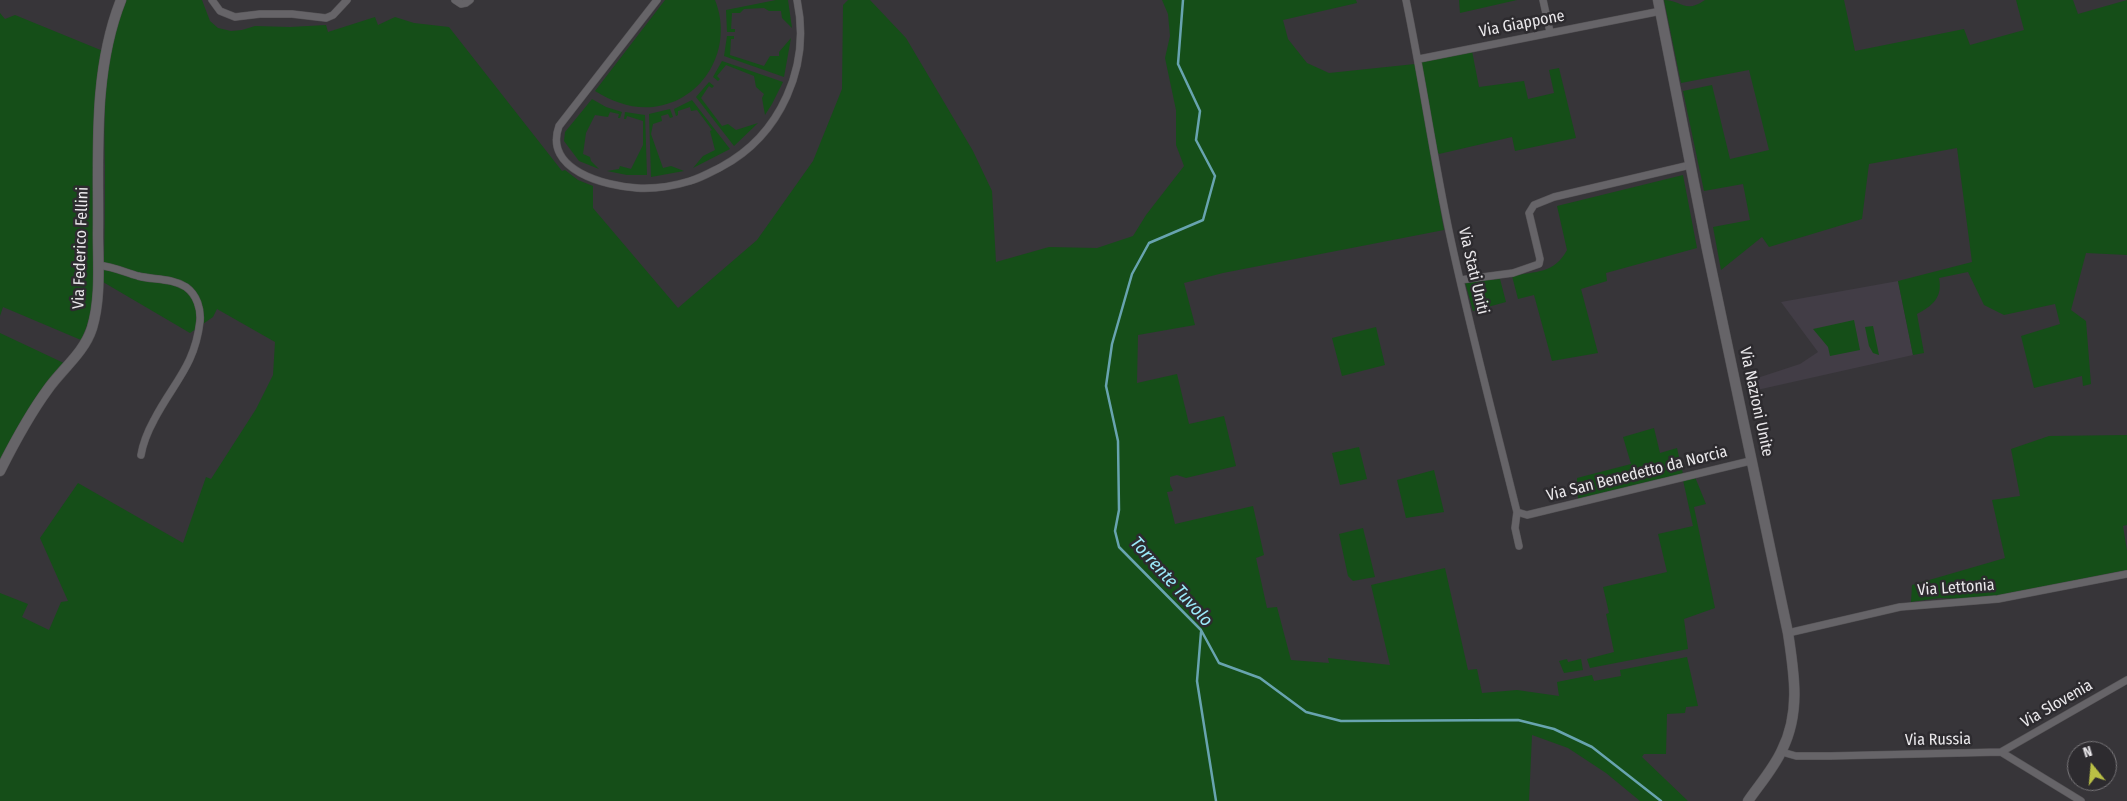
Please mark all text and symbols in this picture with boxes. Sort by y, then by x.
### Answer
street label: Via Giappone [1478,6,1566,42]
street label: Via Federico Fellini [69,187,93,309]
street label: Via Stati Uniti [1454,226,1492,316]
street label: Via Nazioni Unite [1735,346,1777,458]
street label: Via San Benedetto da Norcia [1545,442,1729,506]
water label: Torrente Tuvolo [1125,533,1217,631]
street label: Via Lettonia [1917,576,1995,600]
street label: Via Slovenia [2018,676,2096,732]
street label: Via Russia [1905,730,1971,750]
north arrow [2067,741,2117,791]
text: N [2081,743,2094,761]

